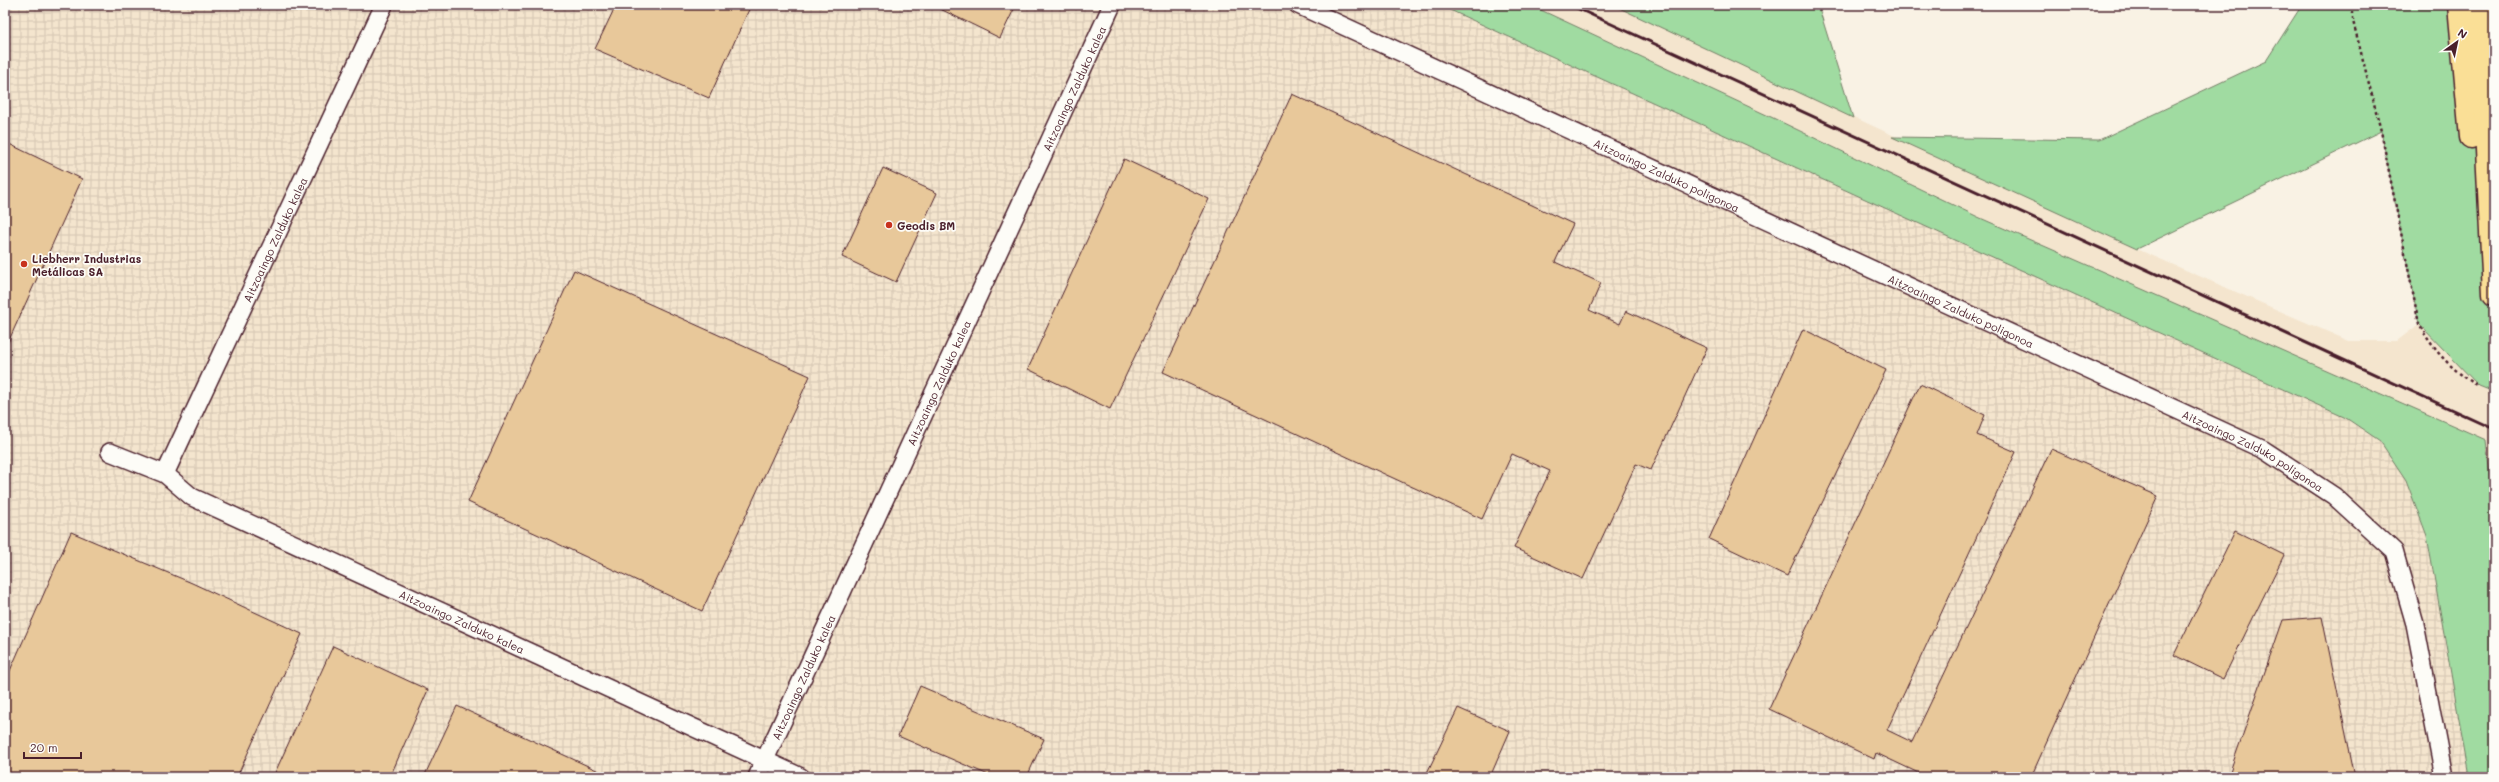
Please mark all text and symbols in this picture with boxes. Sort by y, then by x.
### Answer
north arrow [2437,22,2477,62]
street label: Aitzoaingo Zalduko kalea [1038,23,1109,153]
text: N [2455,25,2470,42]
street label: Aitzoaingo Zalduko poligonoa [1591,135,1742,215]
street label: Aitzoaingo Zalduko kalea [239,174,310,304]
place label: Geodis BM [897,218,955,233]
marker: Geodis BM [884,220,894,230]
place label: Liebherr Industrias Metálicas SA [32,251,142,279]
marker: Liebherr Industrias Metálicas SA [19,259,29,269]
street label: Aitzoaingo Zalduko poligonoa [1886,270,2037,351]
street label: Aitzoaingo Zalduko kalea [903,317,974,448]
street label: Aitzoaingo Zalduko poligonoa [2180,406,2327,495]
street label: Aitzoaingo Zalduko kalea [397,586,527,657]
street label: Aitzoaingo Zalduko kalea [768,612,838,742]
scale bar [24,734,81,760]
text: 20 m [30,739,58,755]

